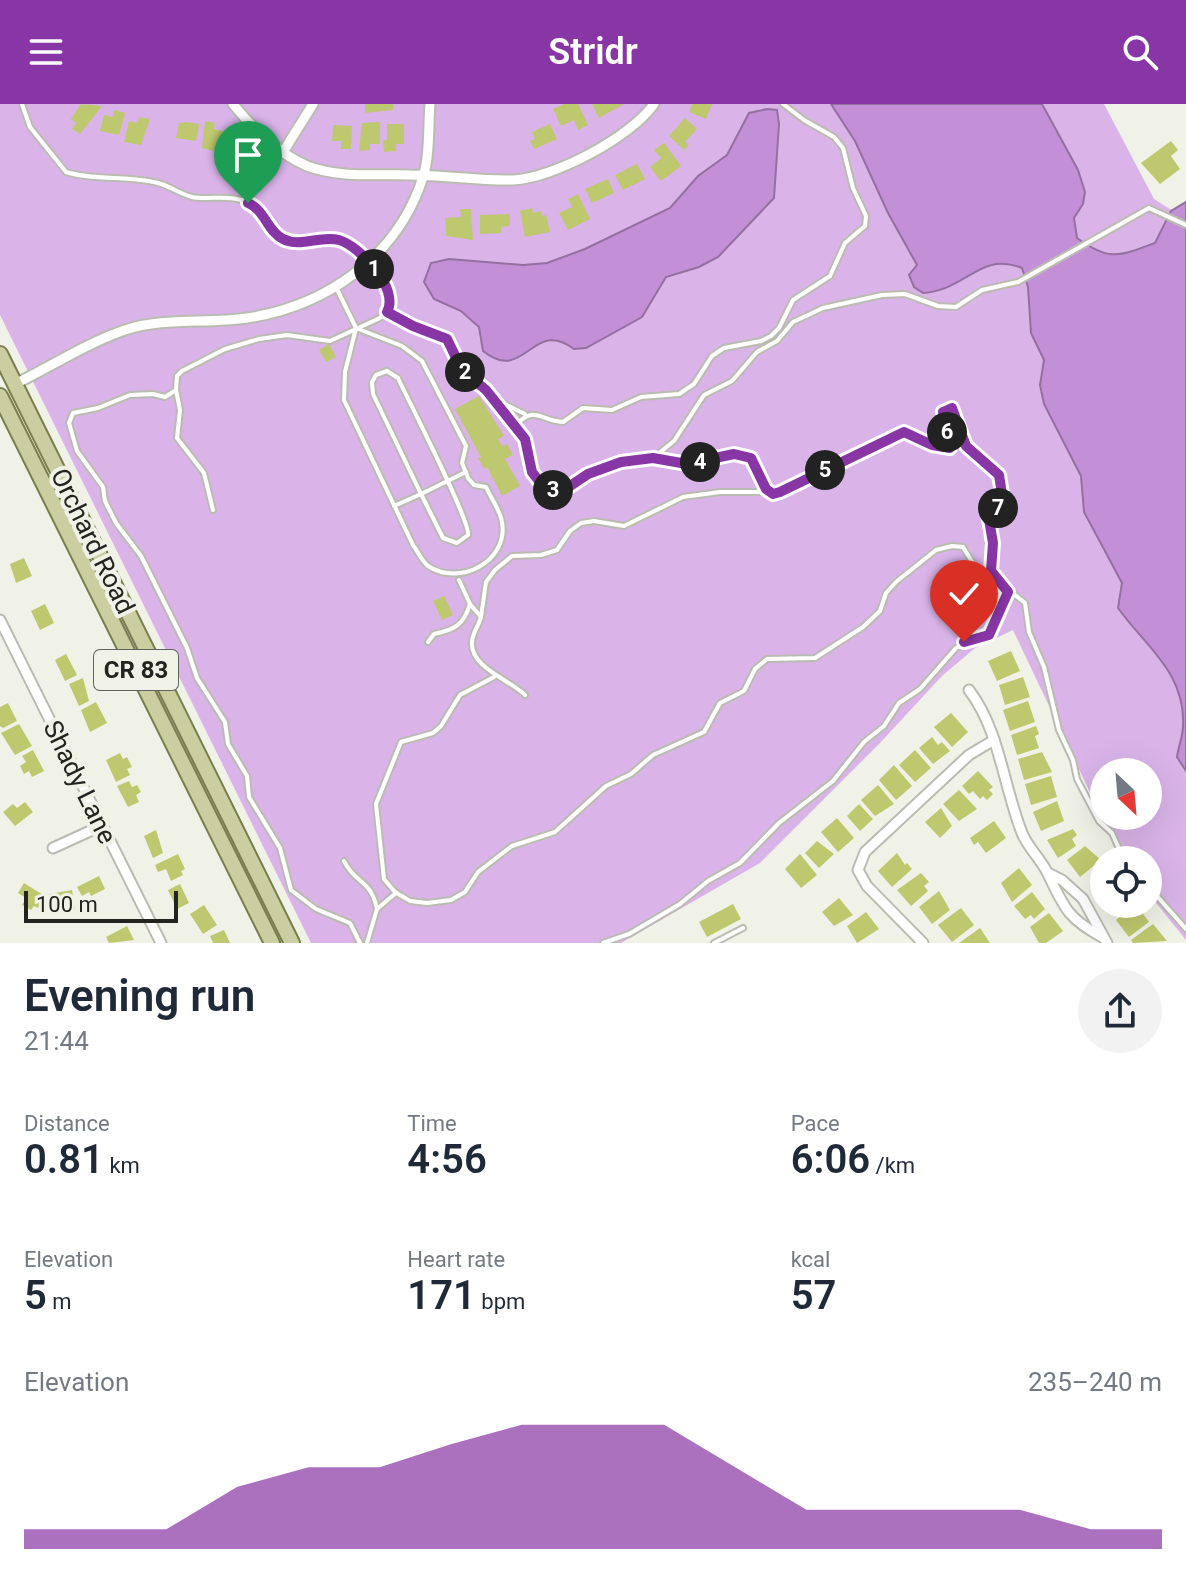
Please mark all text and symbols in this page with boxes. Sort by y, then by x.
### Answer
icon: menu [24,30,68,74]
icon: search [1118,30,1162,74]
text: Stridr [548,31,638,73]
pin [214,121,282,203]
icon: arrive [226,133,270,177]
pin: 1 [354,249,394,289]
text: 1 [368,256,380,281]
pin: 2 [445,352,485,392]
text: 2 [459,359,471,384]
pin: 6 [927,412,967,452]
text: 6 [941,419,953,444]
pin: 4 [680,442,720,482]
text: 4 [694,449,706,474]
pin: 5 [805,450,845,490]
text: 5 [819,457,831,482]
street label: Orchard Road [45,463,141,619]
pin: 3 [533,470,573,510]
text: 3 [547,477,559,502]
pin: 7 [978,488,1018,528]
text: 7 [992,495,1004,520]
pin [930,560,998,642]
icon: check [942,572,986,616]
road number: CR 83 [94,650,178,690]
street label: Shady Lane [37,715,123,849]
north arrow [1090,758,1162,830]
map controls [1090,758,1162,918]
button: locate [1090,846,1162,918]
scale bar [24,887,178,923]
text: 100 m [36,892,98,917]
button: share [1078,969,1162,1053]
text: Evening run [24,970,255,1022]
text: 21:44 [24,1026,89,1056]
text: Distance [24,1111,110,1136]
text: Time [407,1111,457,1136]
text: Pace [791,1111,840,1136]
text: 0.81 [24,1136,104,1183]
text: 4:56 [407,1136,487,1183]
text: 6:06 [791,1136,870,1183]
text: km [104,1153,140,1178]
text: /km [870,1153,915,1178]
text: Elevation [24,1247,113,1272]
text: Heart rate [407,1247,505,1272]
text: kcal [791,1247,830,1272]
text: 5 [24,1272,47,1319]
text: 171 [407,1272,476,1319]
text: 57 [791,1272,836,1319]
text: m [47,1289,72,1314]
text: bpm [476,1289,525,1314]
text: Elevation [24,1367,129,1397]
text: 235–240 m [1028,1367,1162,1397]

